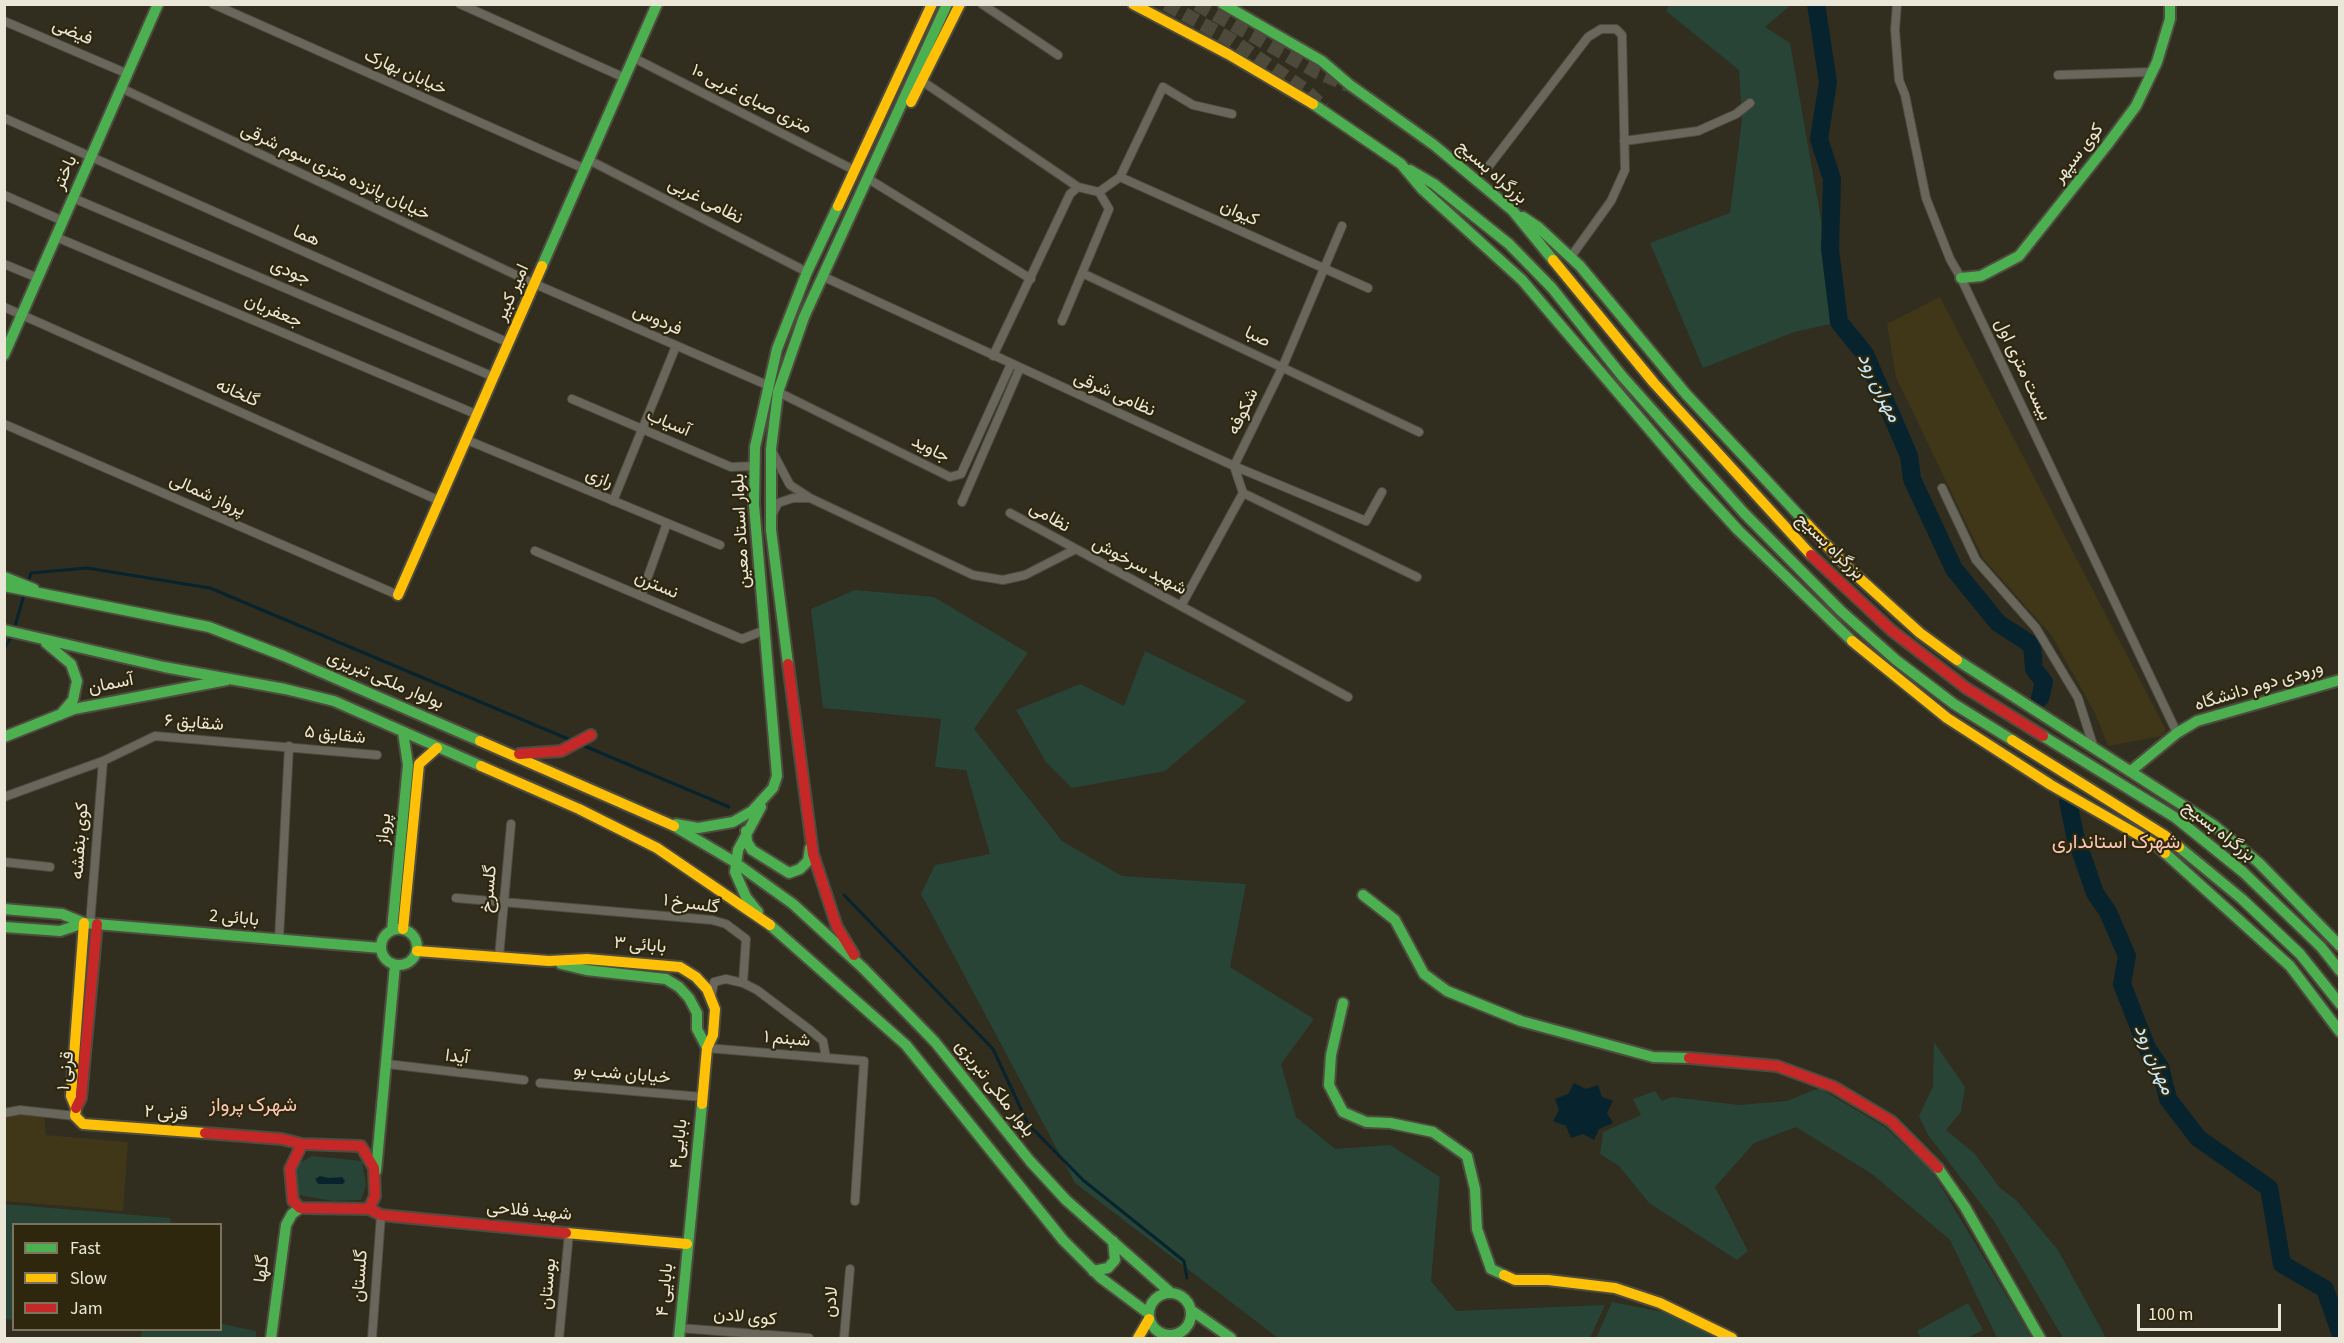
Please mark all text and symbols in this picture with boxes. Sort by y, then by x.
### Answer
street label: فیضی [48,15,96,51]
street label: خیابان بهارک [360,45,450,101]
street label: ۱۰ متری صبای غربی [687,60,815,140]
street label: خیابان پانزده متری سوم شرقی [237,120,433,226]
street label: کوی سپهر [2049,120,2109,188]
street label: بزرگراه بسیج [1451,136,1531,210]
street label: باختر [49,152,83,194]
street label: نظامی غربی [664,174,746,230]
street label: کیوان [1216,196,1262,232]
street label: هما [289,222,323,252]
street label: جودی [267,255,313,291]
street label: امیر کبیر [491,261,535,325]
street label: جعفریان [241,290,305,334]
street label: فردوس [629,301,685,341]
street label: بیست متری اول [1989,315,2055,425]
street label: صبا [1241,323,1273,353]
water label: مهران رود [1851,349,1905,427]
street label: نظامی شرقی [1070,367,1158,423]
street label: گلخانه [212,375,262,413]
street label: شکوفه [1224,385,1264,439]
street label: آسیاب [643,405,693,443]
street label: جاوید [907,431,953,469]
street label: رازی [582,464,616,494]
street label: پرواز شمالی [166,470,248,522]
street label: بلوار استاد معین [728,473,756,589]
street label: نظامی [1025,498,1073,538]
street label: بزرگراه بسیج [1790,509,1868,585]
street label: شهید سرخوش [1088,533,1190,601]
street label: نسترن [631,567,681,605]
street label: بولوار ملکی تبریزی [323,647,447,715]
street label: ورودی دوم دانشگاه [2192,657,2326,717]
street label: آسمان [87,670,135,700]
street label: شقایق ۶ [163,711,225,737]
street label: شقایق ۵ [303,722,367,750]
street label: بزرگراه بسیج [2177,797,2259,867]
street label: کوی بنفشه [68,802,94,880]
street label: پرواز [373,812,397,846]
district label: شهرک استانداری [2052,832,2180,856]
street label: گلسرخ [477,864,503,914]
street label: گلسرخ ۱ [661,890,721,920]
street label: بابائی 2 [208,906,260,932]
street label: بابائی ۳ [613,933,667,959]
water label: مهران رود [2127,1021,2179,1099]
street label: شبنم ۱ [763,1027,811,1053]
street label: بلوار ملکى تبریزى [949,1036,1039,1142]
street label: آیدا [444,1046,470,1070]
street label: قرنی ۱ [54,1050,80,1092]
street label: خیابان شب بو [573,1060,671,1090]
district label: شهرک پرواز [209,1095,297,1119]
street label: قرنی ۲ [143,1102,189,1126]
street label: بابایی۴ [667,1118,693,1170]
street label: شهید فلاحی [485,1198,573,1226]
legend [12,1223,222,1331]
text: Fast [70,1236,101,1261]
street label: گلستان [348,1249,374,1303]
street label: گلها [251,1254,275,1284]
street label: بوستان [536,1258,562,1310]
street label: بابایی ۴ [653,1262,679,1318]
text: Slow [70,1266,107,1291]
street label: لادن [820,1286,844,1318]
scale bar [2140,1292,2284,1330]
text: Jam [70,1296,103,1321]
text: 100 m [2148,1302,2193,1327]
street label: کوی لادن [713,1304,777,1332]

